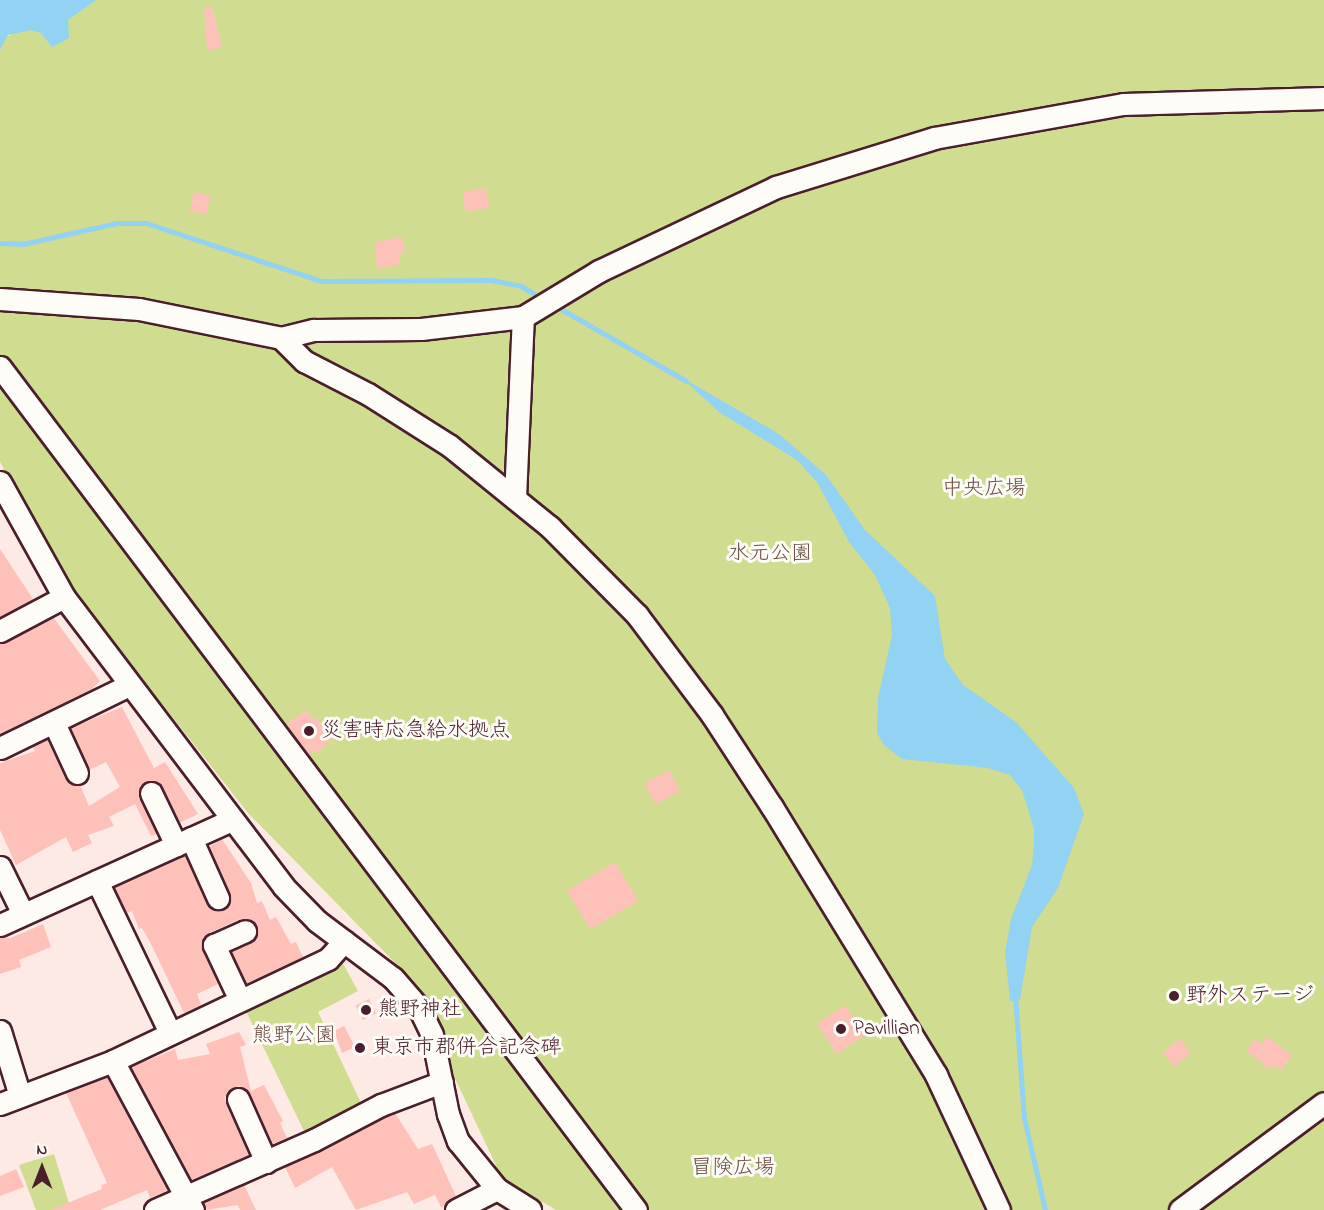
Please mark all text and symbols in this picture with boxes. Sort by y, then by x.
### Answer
park label: 中央広場 [942,476,1026,502]
park label: 水元公園 [728,541,812,567]
place label: 災害時応急給水拠点 [321,718,510,744]
marker: 災害時応急給水拠点 [302,724,316,738]
place label: 野外ステージ [1186,983,1312,1009]
marker: 野外ステージ [1167,989,1181,1003]
place label: 熊野神社 [378,997,462,1023]
marker: 熊野神社 [359,1003,373,1017]
place label: Pavillian [853,1016,920,1042]
marker: Pavillian [834,1022,848,1036]
park label: 熊野公園 [252,1023,336,1049]
place label: 東京市郡併合記念碑 [372,1035,561,1061]
marker: 東京市郡併合記念碑 [353,1041,367,1055]
north arrow [12,1138,72,1198]
text: N [37,1138,47,1162]
park label: 冒険広場 [691,1155,775,1181]

